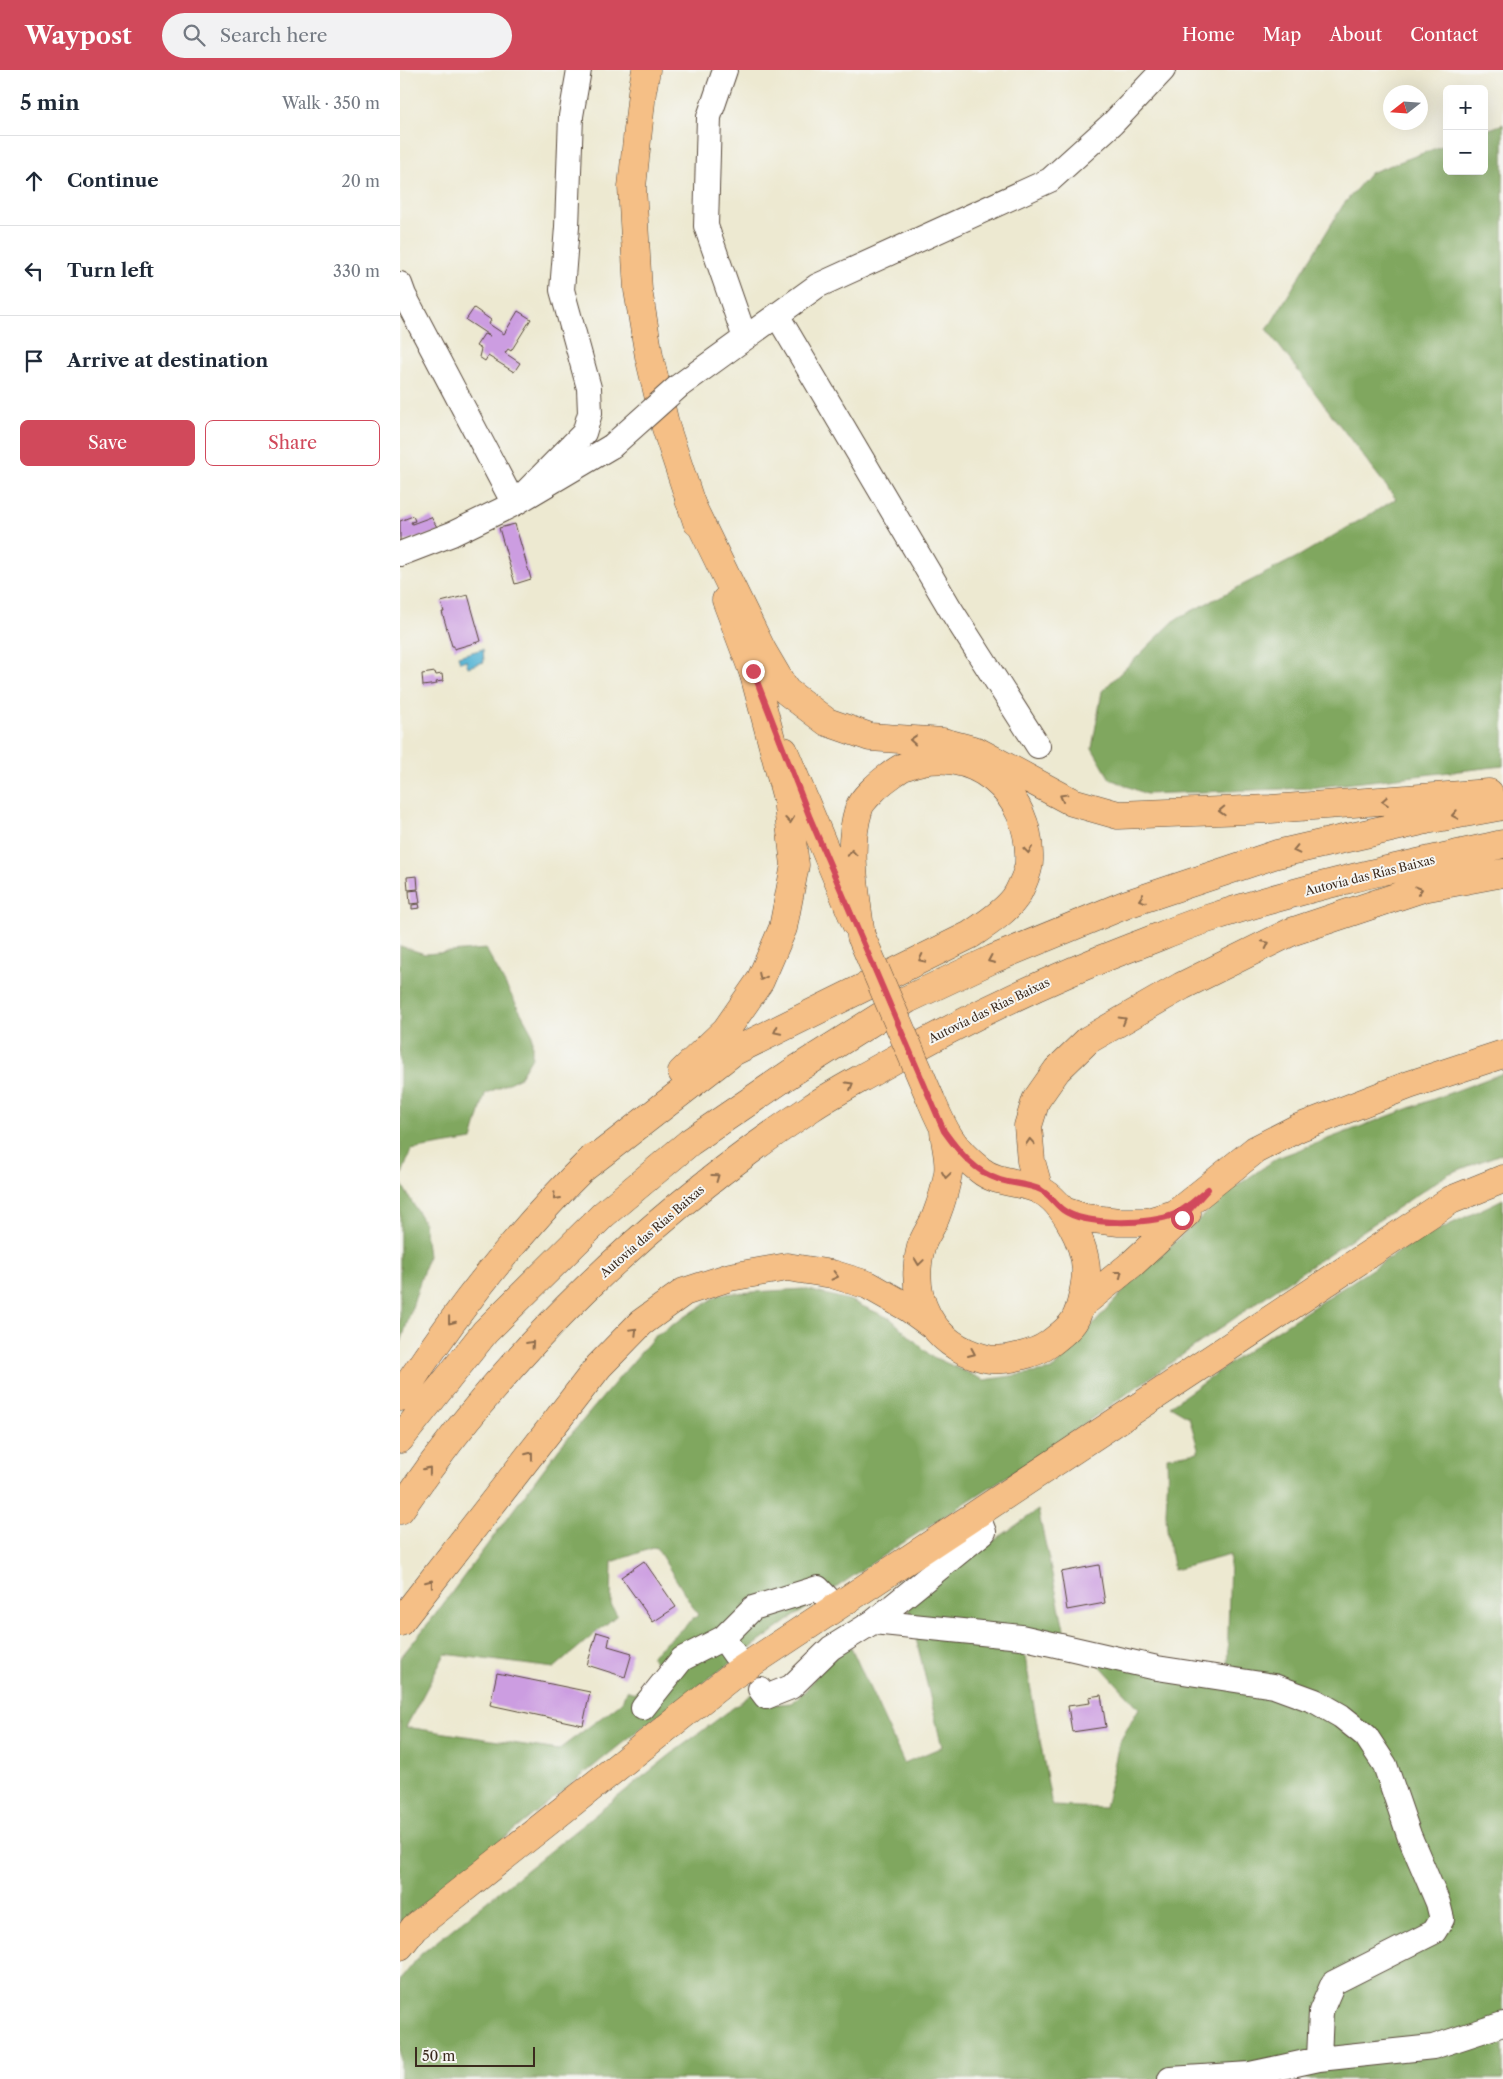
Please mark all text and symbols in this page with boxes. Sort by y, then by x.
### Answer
search box [162,13,512,58]
text: Waypost [25,21,132,50]
icon: search [180,21,208,49]
text: Search here [220,24,327,47]
text: Home [1182,24,1235,46]
text: Map [1263,24,1301,46]
text: About [1329,24,1382,46]
text: Contact [1410,24,1478,46]
north arrow [1383,85,1428,130]
map controls [1443,85,1488,175]
button: + [1443,85,1488,130]
text: 5 min [20,90,80,115]
text: Walk · 350 m [282,93,380,113]
button: − [1443,130,1488,175]
icon: ahead [20,167,48,195]
text: Continue [67,169,159,192]
text: 20 m [341,171,380,191]
icon: left [20,257,48,285]
text: Turn left [67,259,154,282]
text: 330 m [333,261,380,281]
icon: arrive [20,347,48,375]
text: Arrive at destination [67,349,268,372]
button: Save [20,420,195,466]
button: Share [205,420,380,466]
route end [742,660,765,683]
one-way arrow [909,734,917,745]
one-way arrow [1059,793,1068,803]
one-way arrow [1380,795,1388,806]
one-way arrow [1218,805,1226,816]
one-way arrow [1451,809,1459,819]
one-way arrow [784,817,795,825]
one-way arrow [1292,844,1301,855]
one-way arrow [1022,847,1033,855]
one-way arrow [847,848,858,856]
street label: Autovía das Rías Baixas [1303,852,1436,899]
one-way arrow [1414,885,1423,895]
one-way arrow [1138,893,1146,903]
one-way arrow [1261,940,1270,951]
one-way arrow [919,953,928,963]
one-way arrow [987,953,996,964]
one-way arrow [757,972,768,981]
street label: Autovía das Rías Baixas [925,974,1052,1046]
one-way arrow [1117,1017,1126,1027]
one-way arrow [773,1025,782,1035]
one-way arrow [845,1082,854,1092]
one-way arrow [1024,1138,1035,1146]
one-way arrow [942,1170,952,1179]
one-way arrow [710,1174,720,1183]
street label: Autovía das Rías Baixas [596,1182,707,1281]
one-way arrow [553,1192,562,1201]
route start [1171,1207,1194,1230]
one-way arrow [914,1258,925,1266]
one-way arrow [830,1270,839,1281]
one-way arrow [1113,1272,1122,1280]
one-way arrow [448,1316,457,1325]
one-way arrow [628,1328,637,1337]
one-way arrow [525,1341,534,1350]
one-way arrow [967,1346,976,1357]
one-way arrow [524,1452,532,1461]
one-way arrow [423,1467,431,1476]
one-way arrow [424,1579,433,1589]
scale bar [415,2044,535,2067]
text: 50 m [422,2047,455,2065]

